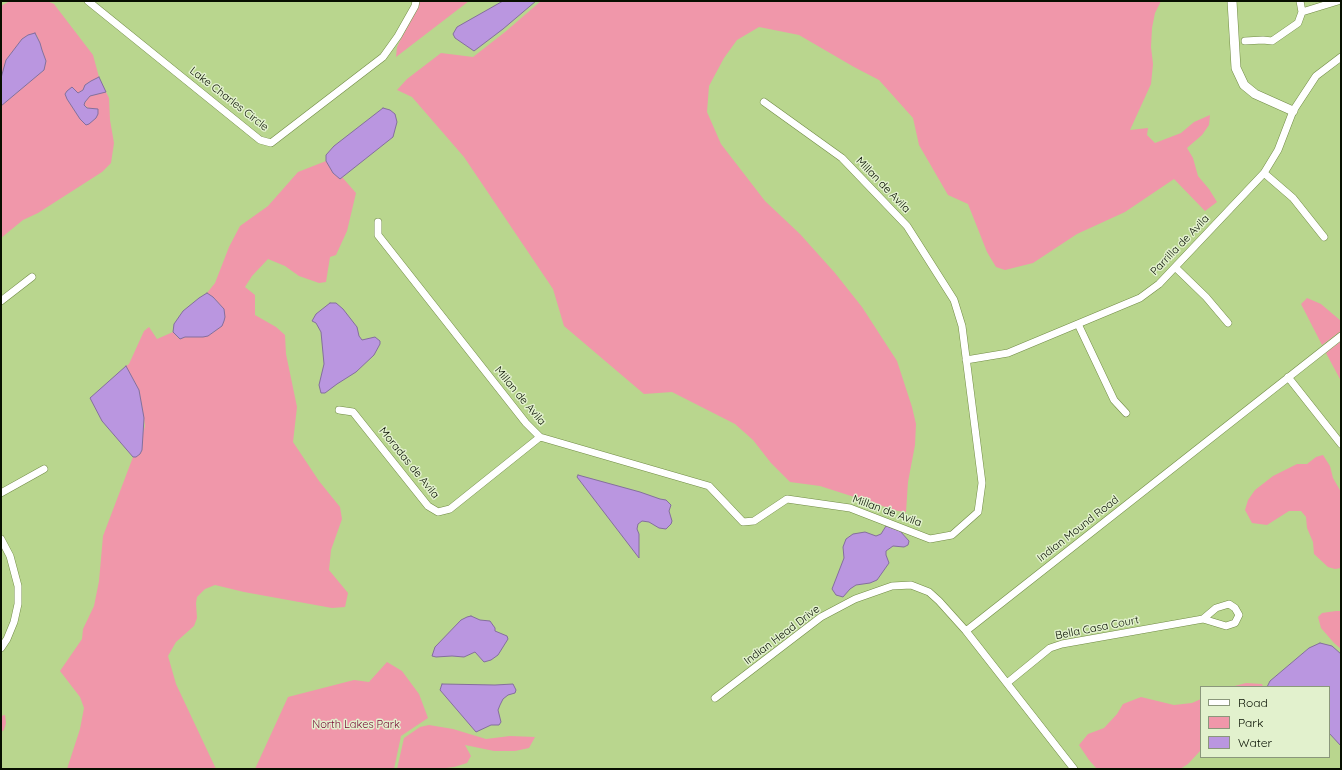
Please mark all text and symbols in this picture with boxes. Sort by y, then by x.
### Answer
street label: Lake Charles Circle [187,64,271,134]
street label: Millan de Avila [853,154,913,216]
street label: Parrilla de Avila [1148,212,1212,278]
street label: Millan de Avila [492,364,548,428]
street label: Moradas de Avila [376,425,442,501]
street label: Millan de Avila [851,492,923,530]
street label: Indian Mound Road [1035,493,1121,565]
street label: Indian Head Drive [742,602,822,668]
street label: Bella Casa Court [1054,613,1140,643]
legend [1200,686,1330,758]
text: Road [1238,695,1268,710]
text: Park [1238,715,1263,730]
park label: North Lakes Park [312,718,400,732]
text: Water [1238,735,1272,750]

